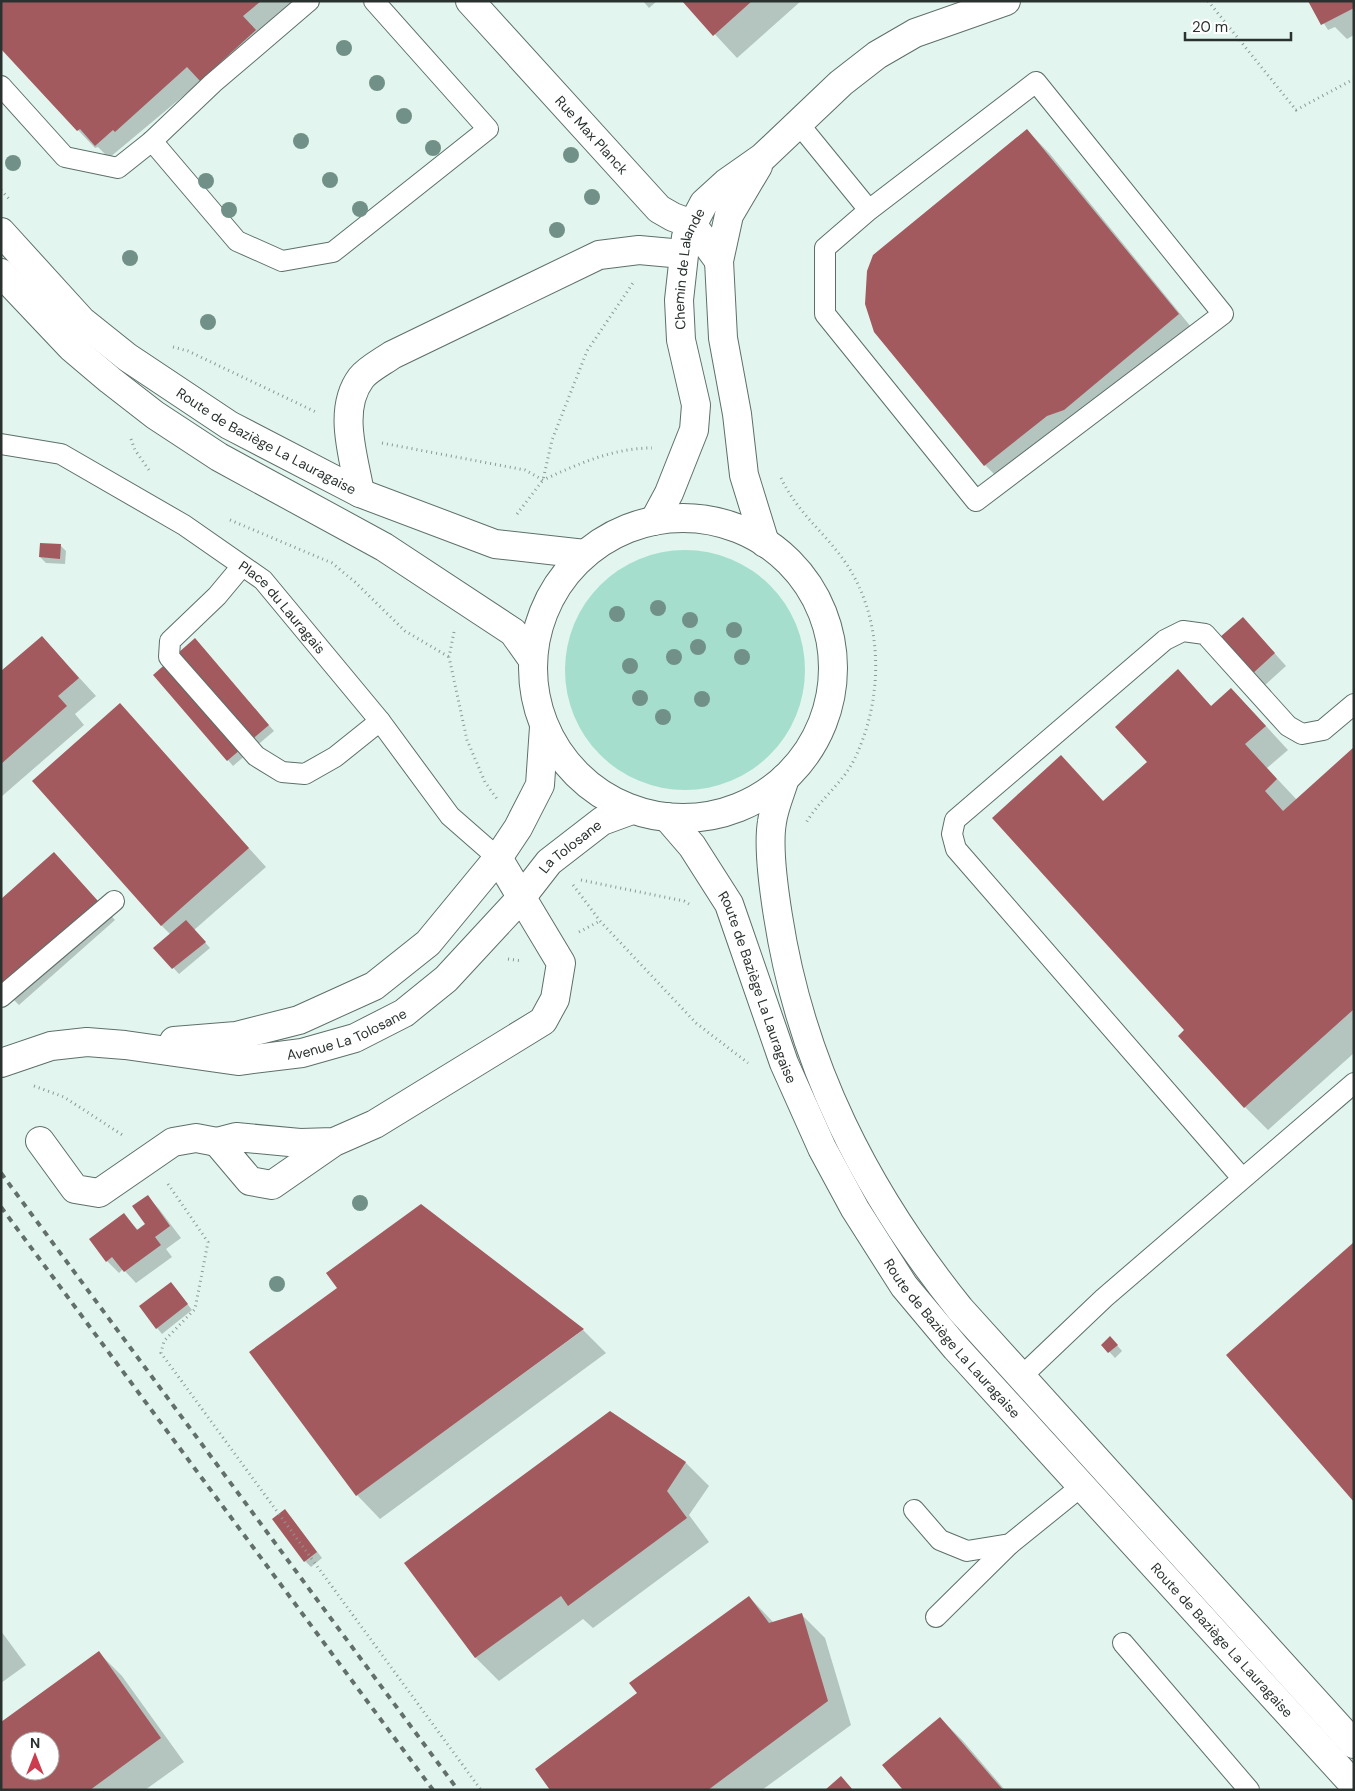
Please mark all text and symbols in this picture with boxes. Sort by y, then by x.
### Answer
scale bar [1185,10,1291,42]
text: 20 m [1192,17,1228,37]
street label: Rue Max Planck [551,92,632,178]
street label: Chemin de Lalande [670,205,709,330]
street label: Route de Baziège La Lauragaise [173,384,359,498]
street label: Place du Lauragais [235,557,330,658]
street label: La Tolosane [535,816,605,877]
street label: Route de Baziège La Lauragaise [714,888,801,1086]
street label: Avenue La Tolosane [286,1004,410,1064]
street label: Route de Baziège La Lauragaise [880,1255,1024,1422]
street label: Route de Baziège La Lauragaise [1147,1559,1297,1721]
north arrow [10,1731,60,1781]
text: N [30,1734,40,1752]

